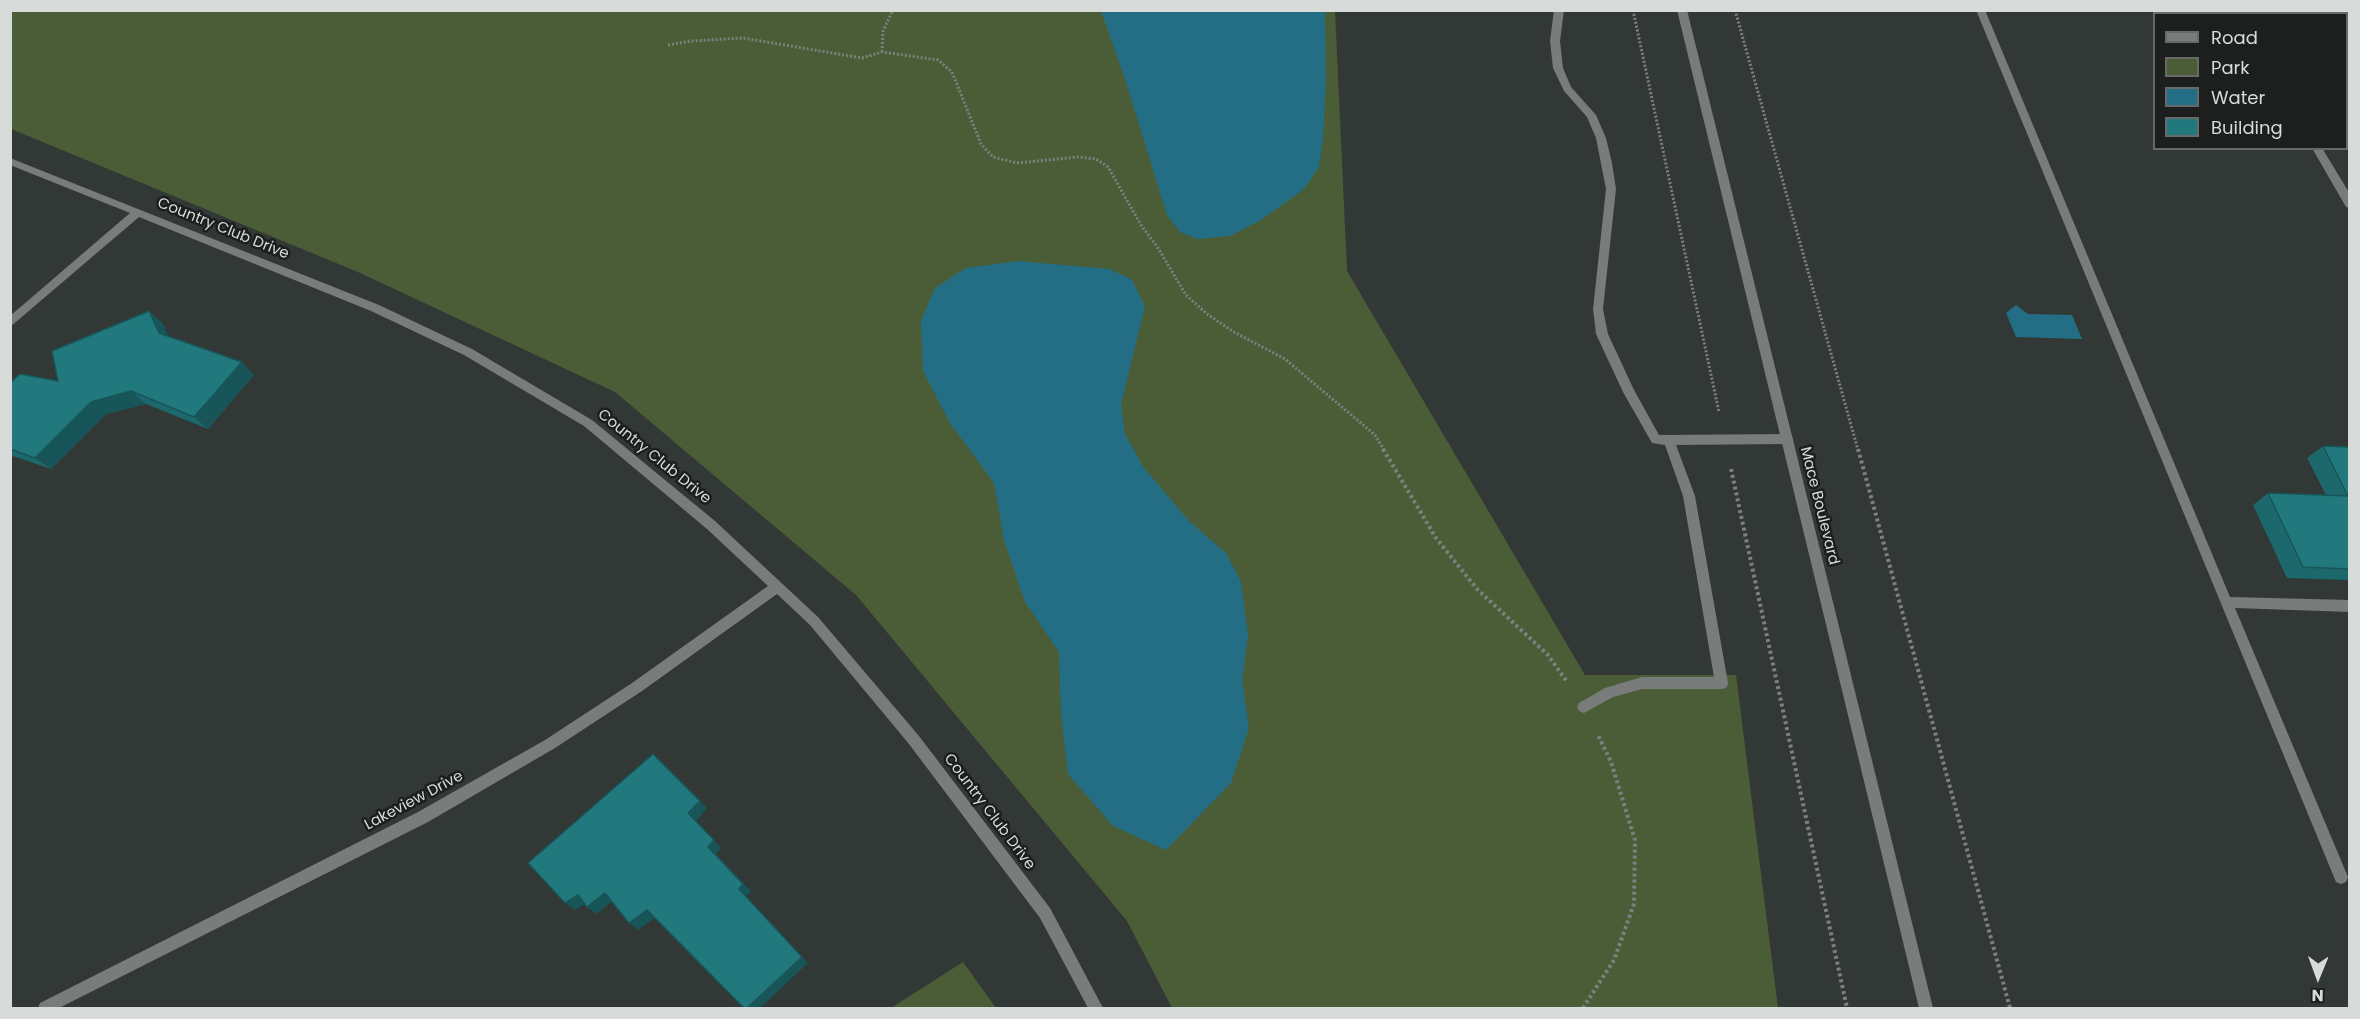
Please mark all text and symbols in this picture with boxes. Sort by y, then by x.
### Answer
legend [2153,12,2348,150]
text: Road [2211,25,2258,50]
text: Park [2211,55,2250,80]
text: Water [2211,85,2265,110]
text: Building [2211,115,2283,140]
street label: Country Club Drive [154,194,292,264]
street label: Country Club Drive [594,406,714,508]
street label: Mace Boulevard [1796,445,1842,567]
street label: Country Club Drive [940,750,1038,874]
street label: Lakeview Drive [362,767,466,835]
north arrow [2288,947,2348,1007]
text: N [2311,984,2324,1007]

